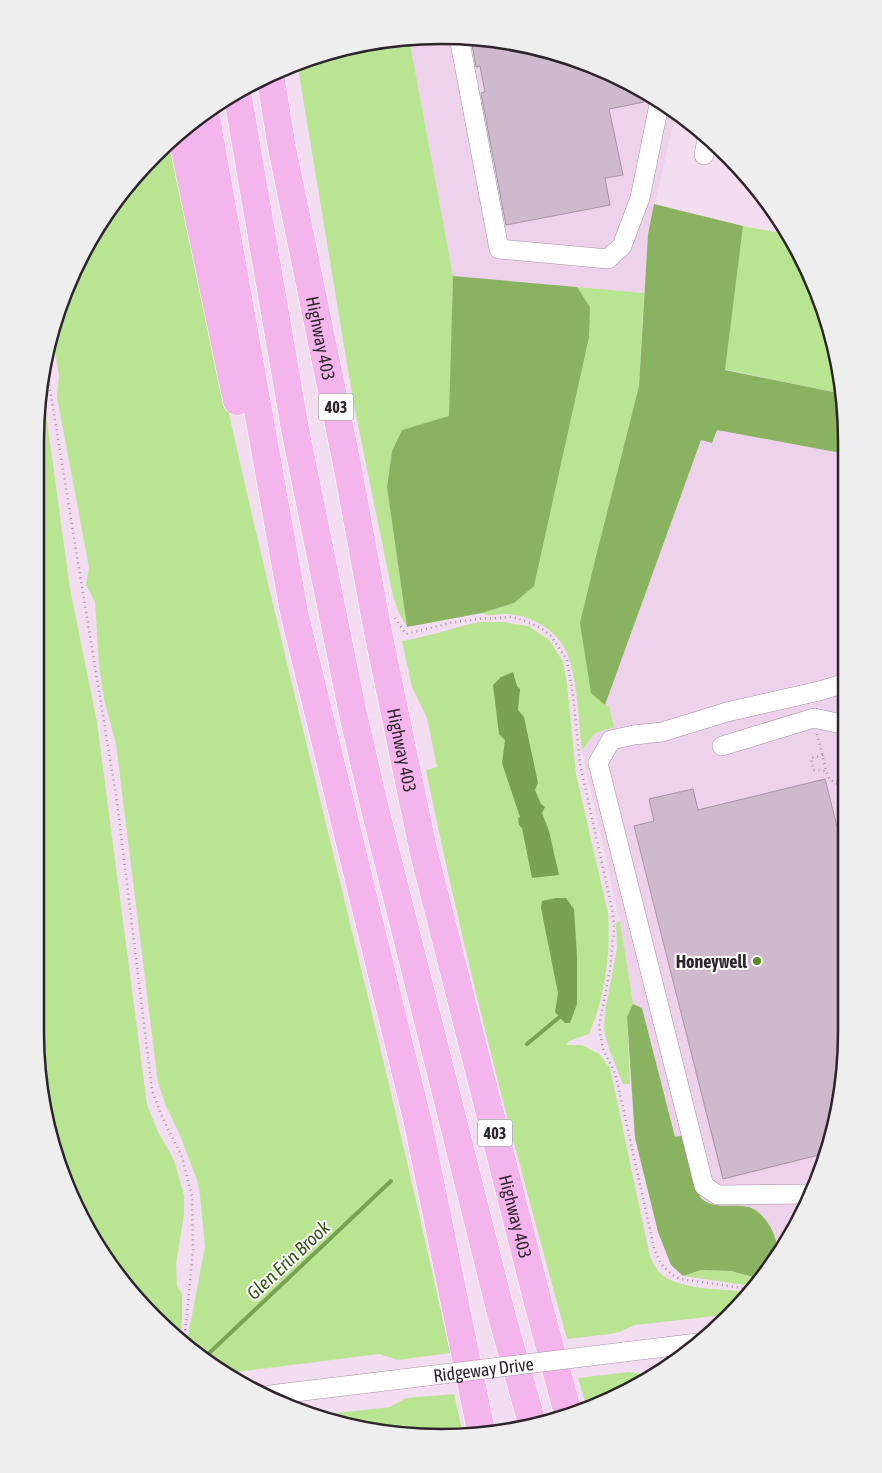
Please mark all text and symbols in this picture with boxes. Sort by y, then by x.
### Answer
street label: Highway 403 [302,294,340,382]
road number: 403 [318,394,354,421]
street label: Highway 403 [384,706,421,794]
place label: Honeywell [676,951,747,972]
marker: Honeywell [751,955,763,967]
road number: 403 [478,1120,512,1146]
street label: Highway 403 [495,1172,537,1260]
water label: Glen Erin Brook [242,1216,335,1304]
street label: Ridgeway Drive [432,1353,535,1386]

